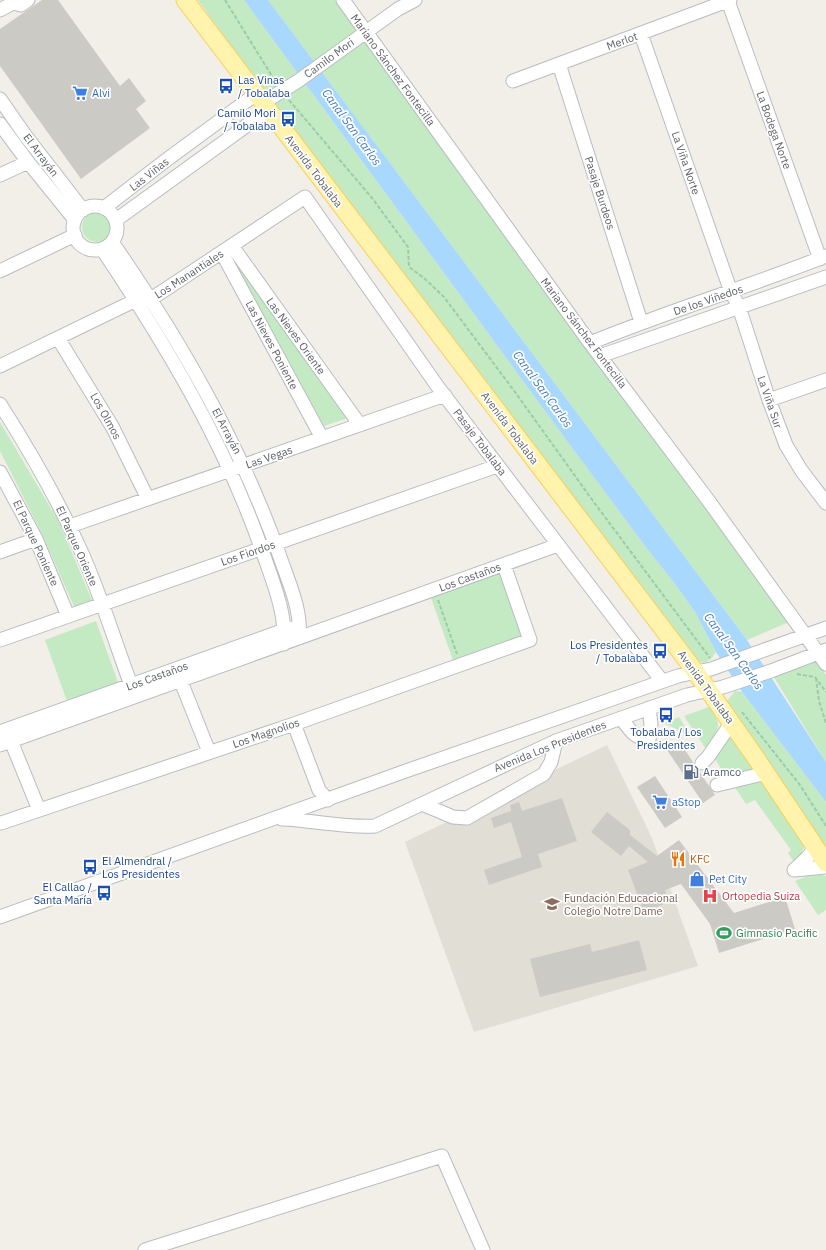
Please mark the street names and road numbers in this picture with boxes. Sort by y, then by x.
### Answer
street label: Mariano Sánchez Fontecilla [348,11,438,129]
street label: Merlot [605,29,640,53]
street label: Camilo Mori [301,35,357,81]
street label: La Bodega Norte [753,89,795,171]
street label: La Viña Norte [669,130,703,196]
street label: El Arrayán [20,131,62,179]
street label: Avenida Tobalaba [282,132,346,210]
street label: Las Viñas [126,154,172,194]
street label: Pasaje Burdeos [582,155,618,231]
street label: Los Manantiales [152,246,226,302]
street label: Mariano Sánchez Fontecilla [538,275,630,391]
street label: De los Viñedos [671,282,745,318]
street label: Las Nieves Oriente [263,295,329,377]
street label: Las Nieves Poniente [243,298,301,392]
street label: La Viña Sur [754,374,786,430]
street label: Avenida Tobalaba [478,389,542,467]
street label: Los Olmos [87,390,125,442]
street label: El Arrayán [209,405,245,457]
street label: Pasaje Tobalaba [450,406,510,478]
street label: Las Vegas [244,442,294,472]
street label: El Parque Poniente [10,498,62,588]
street label: El Parque Oriente [53,504,101,588]
street label: Los Fiordos [219,537,277,569]
street label: Los Castaños [437,559,503,595]
street label: Avenida Tobalaba [675,648,737,726]
street label: Los Castaños [124,658,190,694]
street label: Los Magnolios [231,715,301,751]
street label: Avenida Los Presidentes [492,717,608,775]

